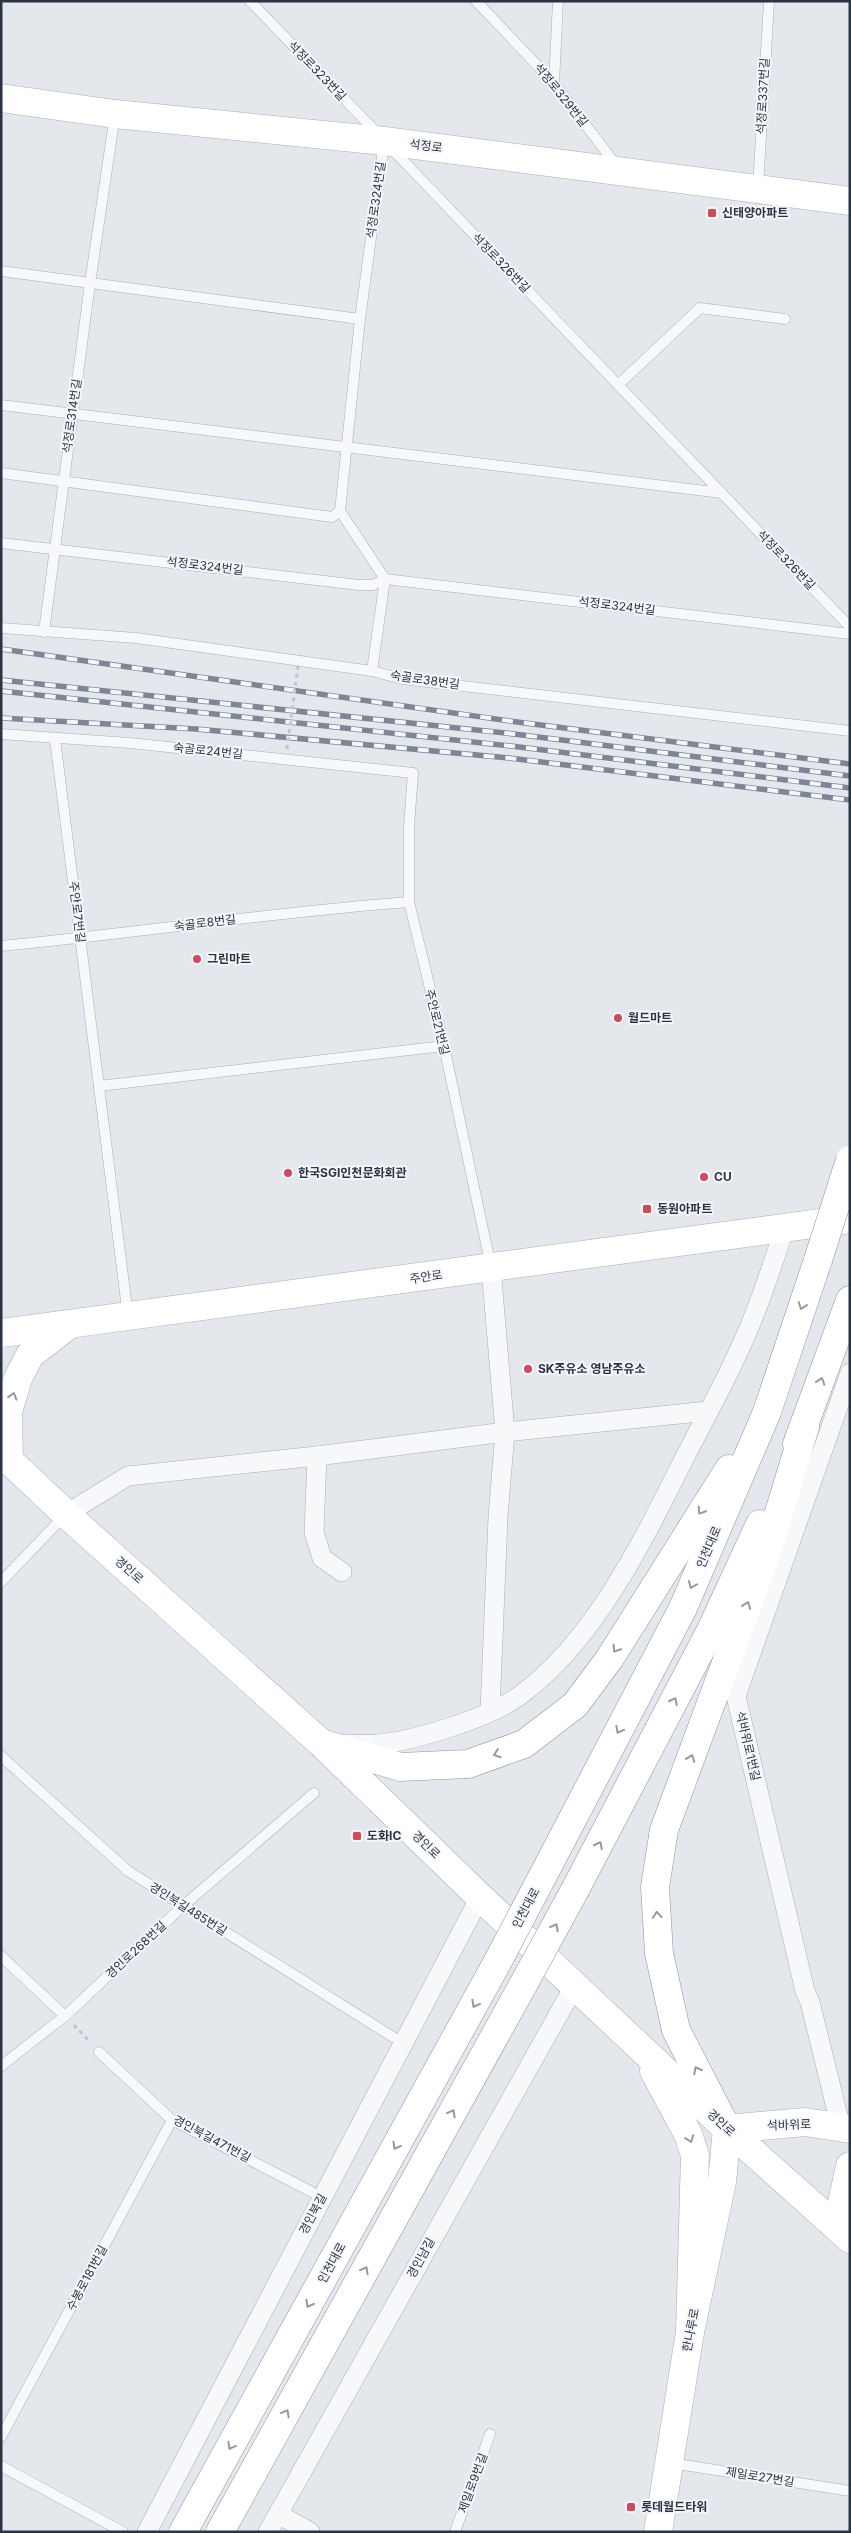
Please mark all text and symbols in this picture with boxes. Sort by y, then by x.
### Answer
street label: 석정로323번길 [285,38,350,104]
street label: 석정로337번길 [753,57,772,135]
street label: 석정로329번길 [531,60,592,129]
street label: 석정로 [409,136,443,155]
street label: 석정로324번길 [363,161,388,239]
place label: 신태양아파트 [722,205,788,220]
marker: 신태양아파트 [706,207,718,219]
street label: 석정로326번길 [469,230,534,296]
street label: 석정로314번길 [59,378,84,454]
street label: 석정로326번길 [754,527,819,593]
street label: 석정로324번길 [166,553,244,578]
street label: 석정로324번길 [578,593,656,618]
street label: 숙골로38번길 [389,667,461,692]
street label: 숙골로24번길 [172,739,244,762]
street label: 주안로7번길 [66,880,89,944]
street label: 숙골로8번길 [173,911,237,934]
place label: 그린마트 [207,951,251,966]
marker: 그린마트 [191,953,203,965]
street label: 주안로21번길 [422,987,453,1056]
place label: 월드마트 [628,1010,672,1025]
marker: 월드마트 [612,1012,624,1024]
place label: 한국SGI인천문화회관 [298,1165,407,1180]
marker: 한국SGI인천문화회관 [282,1167,294,1179]
place label: CU [714,1169,732,1184]
marker: CU [698,1171,710,1183]
place label: 동원아파트 [657,1201,712,1216]
marker: 동원아파트 [641,1203,653,1215]
street label: 주안로 [408,1267,443,1286]
one-way arrow [798,1302,808,1310]
place label: SK주유소 영남주유소 [538,1361,646,1376]
marker: SK주유소 영남주유소 [522,1363,534,1375]
one-way arrow [815,1377,825,1386]
one-way arrow [7,1392,17,1400]
one-way arrow [698,1505,707,1514]
street label: 인천대로 [693,1524,724,1570]
street label: 경인로 [112,1553,147,1586]
one-way arrow [688,1580,699,1589]
one-way arrow [741,1601,751,1610]
one-way arrow [612,1643,622,1652]
one-way arrow [668,1697,678,1706]
street label: 석바위로1번길 [733,1710,764,1782]
one-way arrow [615,1725,625,1734]
one-way arrow [493,1748,501,1758]
one-way arrow [685,1754,695,1762]
place label: 도화IC [367,1828,401,1843]
street label: 경인로 [409,1828,443,1862]
marker: 도화IC [351,1830,363,1842]
one-way arrow [593,1841,603,1850]
street label: 경인북길485번길 [147,1879,230,1938]
street label: 인천대로 [509,1885,543,1931]
one-way arrow [651,1910,662,1918]
street label: 경인로268번길 [102,1918,169,1982]
one-way arrow [548,1924,558,1933]
one-way arrow [471,1998,481,2007]
one-way arrow [693,2066,703,2075]
street label: 경인로 [704,2106,739,2139]
one-way arrow [446,2109,456,2118]
street label: 경인북길471번길 [171,2112,254,2165]
street label: 석바위로 [767,2116,811,2133]
one-way arrow [684,2134,694,2143]
one-way arrow [392,2141,402,2150]
street label: 경인북길 [296,2191,330,2237]
street label: 경인남길 [403,2235,438,2281]
street label: 인천대로 [314,2240,349,2286]
street label: 수봉로181번길 [63,2242,110,2313]
one-way arrow [359,2267,369,2276]
one-way arrow [305,2298,315,2307]
street label: 한나루로 [679,2307,702,2353]
one-way arrow [280,2409,290,2418]
one-way arrow [227,2441,237,2450]
street label: 제일로9번길 [455,2451,490,2515]
street label: 제일로27번길 [725,2464,795,2489]
place label: 롯데월드타워 [641,2499,707,2514]
marker: 롯데월드타워 [625,2501,637,2513]

